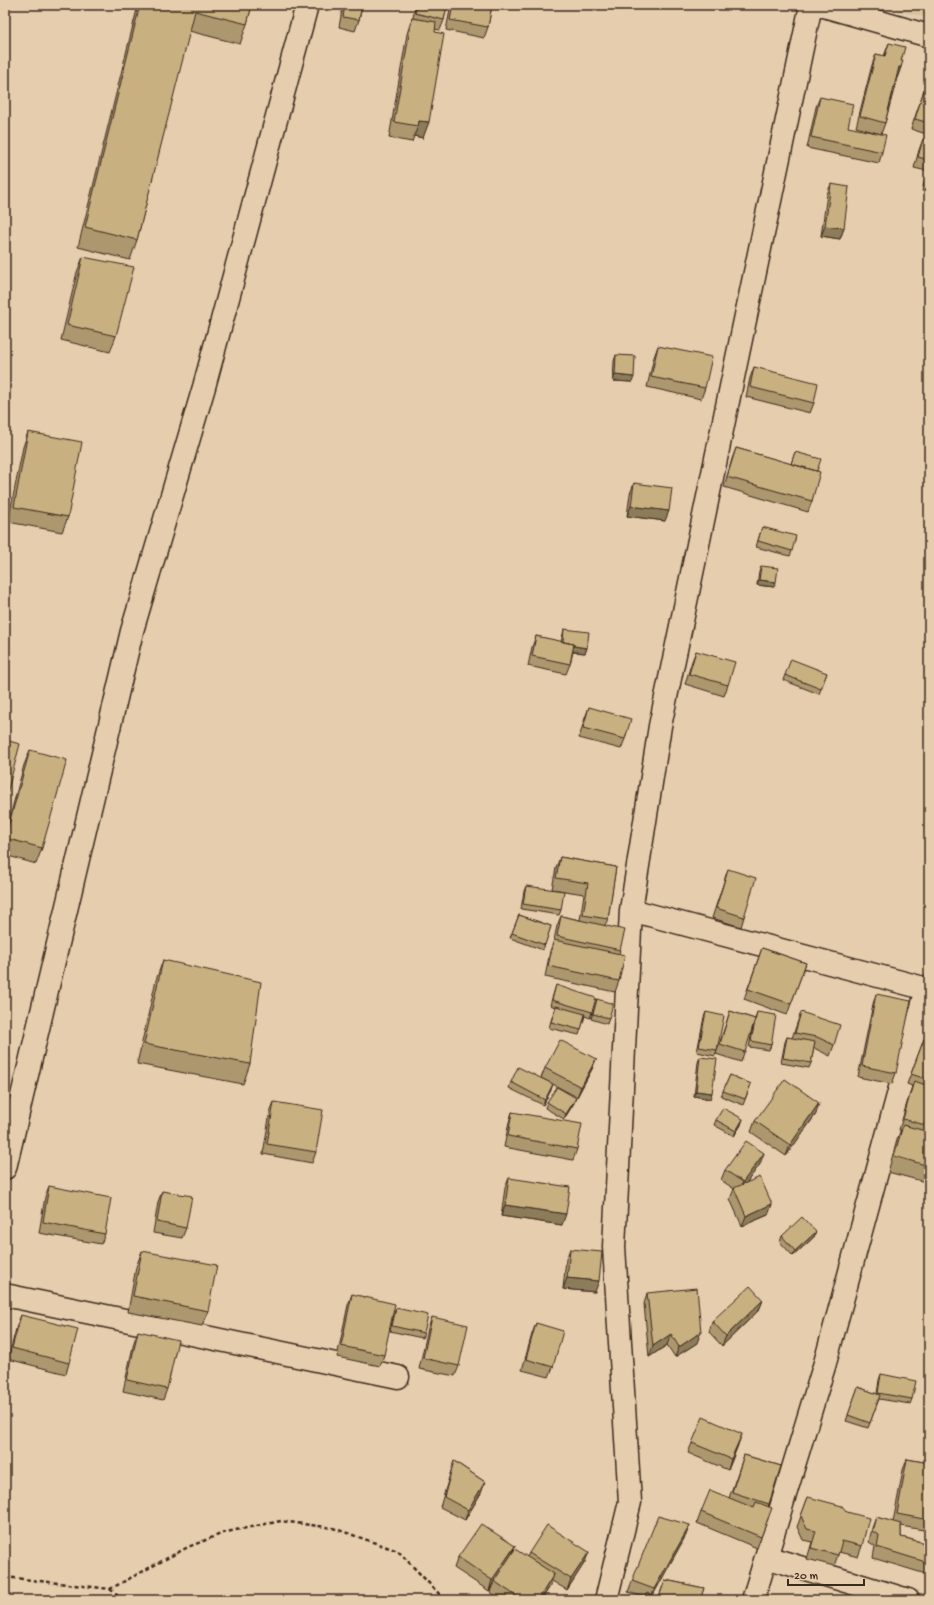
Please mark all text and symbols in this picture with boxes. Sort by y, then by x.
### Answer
scale bar [788,1561,864,1587]
text: 20 m [794,1570,819,1584]

